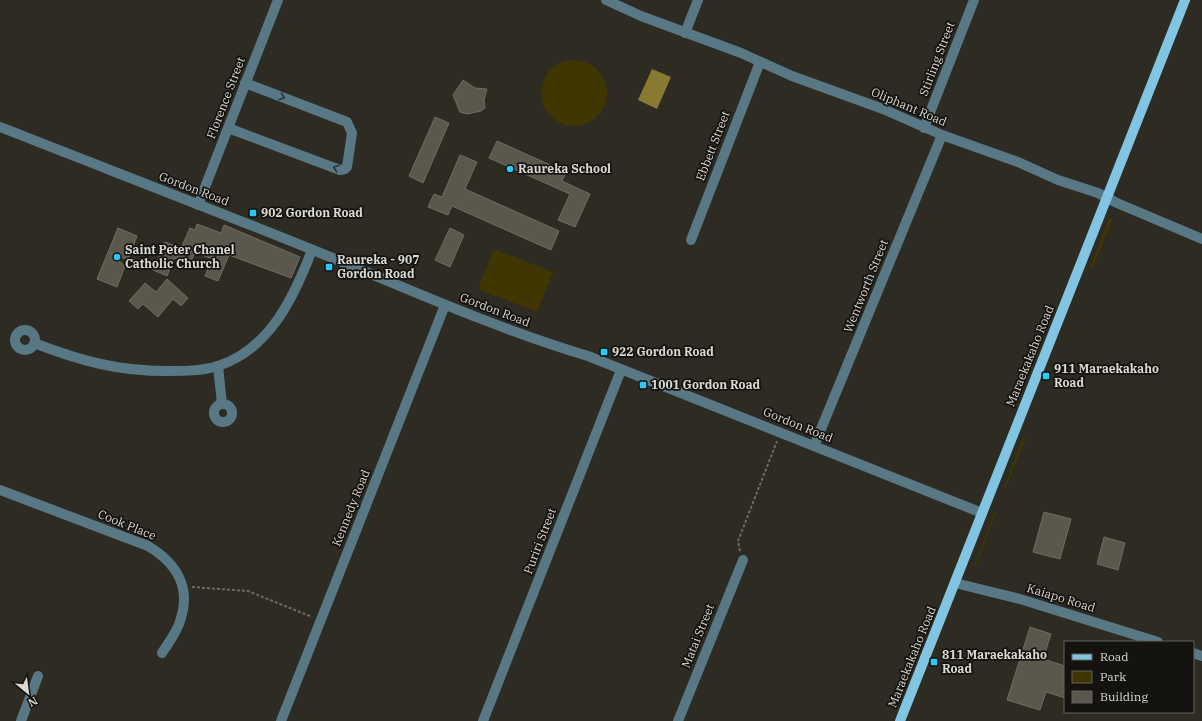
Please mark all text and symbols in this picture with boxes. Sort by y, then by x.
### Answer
street label: Stirling Street [915,20,958,98]
street label: Florence Street [203,55,248,141]
street label: Oliphant Road [869,84,949,129]
one-way arrow [278,92,285,100]
street label: Ebbett Street [692,109,733,183]
place label: Raureka School [518,161,611,176]
one-way arrow [332,164,339,173]
marker: Raureka School [505,164,515,174]
street label: Gordon Road [157,168,231,209]
place label: 902 Gordon Road [261,205,363,220]
marker: 902 Gordon Road [248,208,258,218]
street label: Wentworth Street [840,237,891,335]
place label: Saint Peter Chanel Catholic Church [125,242,235,271]
marker: Saint Peter Chanel Catholic Church [112,252,122,262]
place label: Raureka - 907 Gordon Road [337,252,419,281]
marker: Raureka - 907 Gordon Road [324,262,334,272]
street label: Gordon Road [458,289,532,330]
street label: Maraekakaho Road [1002,303,1057,409]
place label: 922 Gordon Road [612,344,714,359]
marker: 922 Gordon Road [599,347,609,357]
place label: 911 Maraekakaho Road [1054,361,1159,390]
marker: 911 Maraekakaho Road [1041,371,1051,381]
place label: 1001 Gordon Road [651,377,761,392]
marker: 1001 Gordon Road [638,380,648,390]
street label: Gordon Road [761,404,835,445]
street label: Kennedy Road [328,467,373,548]
street label: Cook Place [96,506,158,543]
street label: Puriri Street [520,506,559,576]
street label: Kaiapo Road [1025,580,1097,615]
street label: Matai Street [678,601,717,670]
street label: Maraekakaho Road [884,604,939,710]
legend [1064,641,1194,713]
place label: 811 Maraekakaho Road [942,647,1047,676]
text: Road [1100,649,1129,664]
marker: 811 Maraekakaho Road [929,657,939,667]
text: Park [1100,669,1126,684]
north arrow [8,673,48,713]
text: Building [1100,689,1148,704]
text: N [25,694,40,710]

